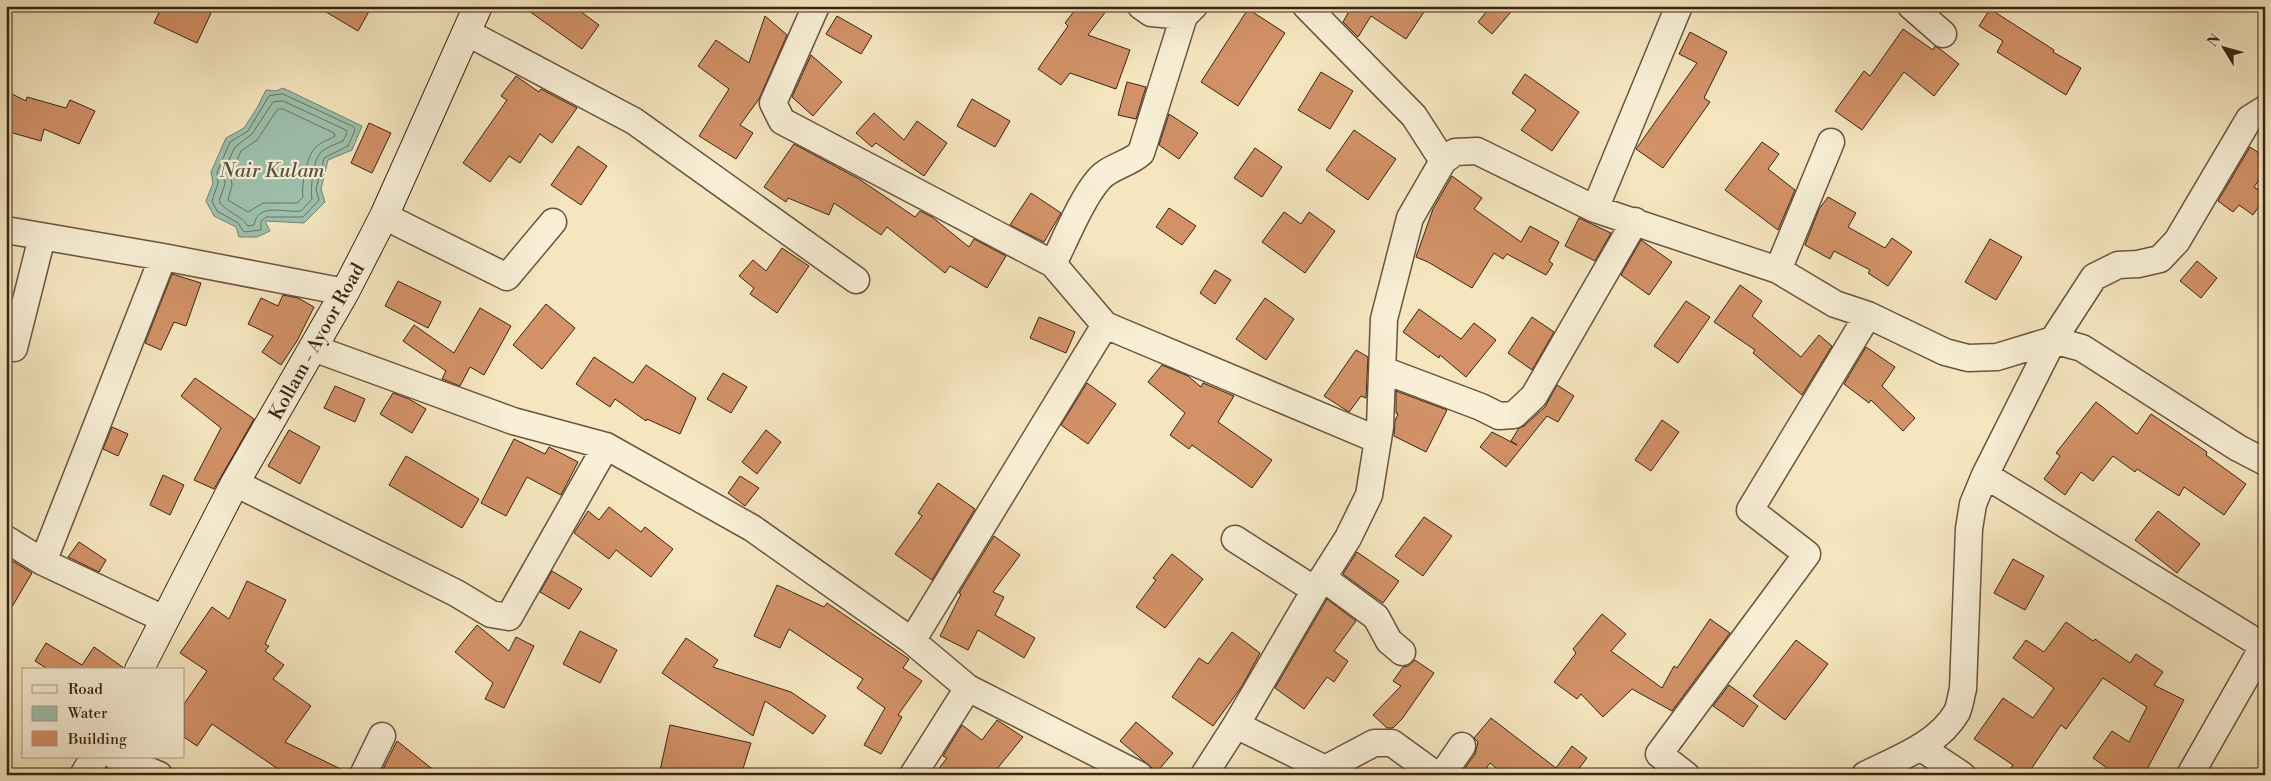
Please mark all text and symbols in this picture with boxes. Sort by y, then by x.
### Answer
north arrow [2198,22,2248,72]
text: N [2204,31,2225,51]
water label: Nair Kulam [219,159,325,184]
street label: Kollam - Ayoor Road [264,259,370,424]
legend [22,668,185,758]
text: Road [68,680,103,699]
text: Water [67,704,108,723]
text: Building [67,730,127,749]

